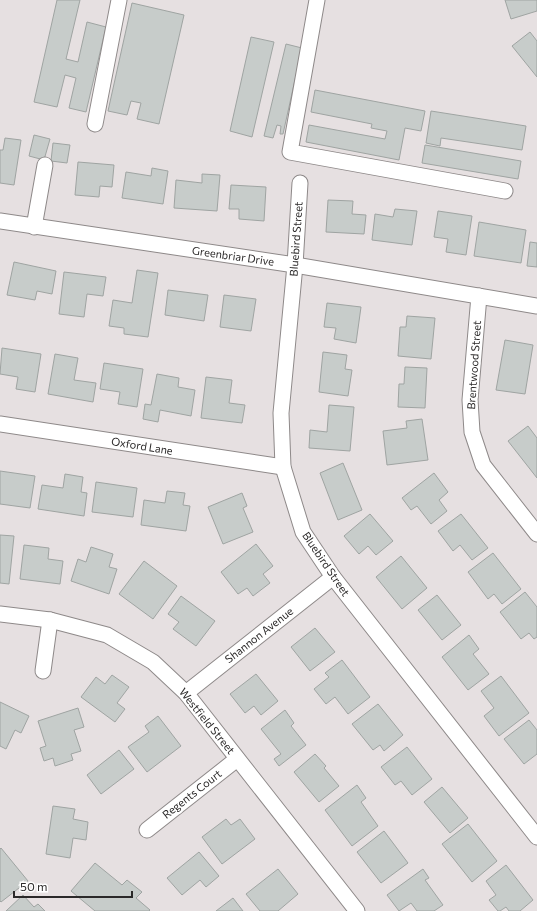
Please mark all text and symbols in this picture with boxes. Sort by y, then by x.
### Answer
street label: Bluebird Street [286,201,305,277]
street label: Greenbriar Drive [191,243,275,268]
street label: Brentwood Street [464,320,483,410]
street label: Oxford Lane [110,434,174,457]
street label: Bluebird Street [300,529,353,599]
street label: Shannon Avenue [222,604,295,665]
street label: Westfield Street [177,685,238,757]
street label: Regents Court [159,766,224,821]
scale bar [14,873,132,899]
text: 50 m [20,879,48,893]

